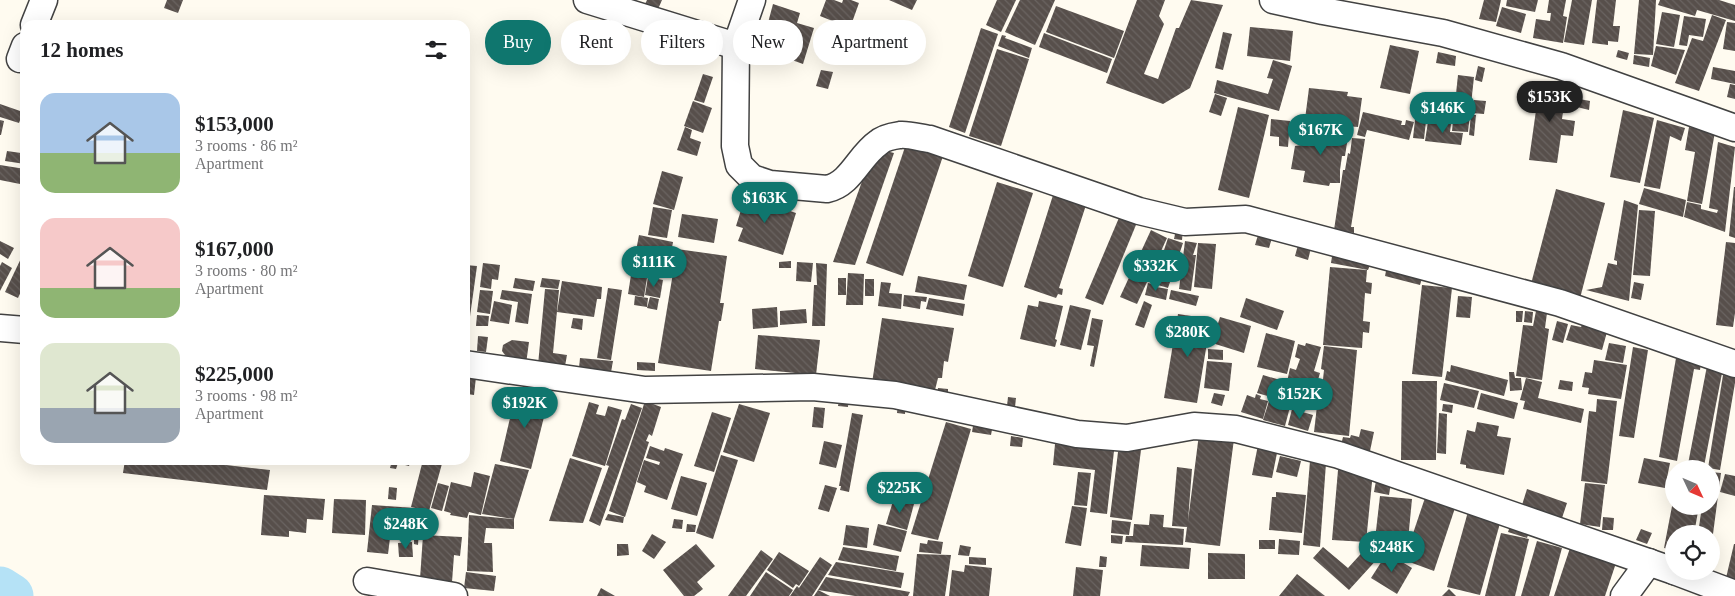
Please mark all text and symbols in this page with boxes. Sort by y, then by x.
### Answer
chip: Buy [485,20,551,65]
chip: Rent [561,20,631,65]
chip: Filters [641,20,723,65]
chip: New [733,20,803,65]
chip: Apartment [813,20,926,65]
icon: filters [422,36,450,64]
text: 12 homes [40,38,123,62]
pin: $153K [1515,80,1585,123]
text: $153K [1528,88,1572,105]
pin: $146K [1408,92,1478,134]
text: $146K [1421,99,1465,116]
text: $153,000 [195,112,274,136]
icon: home [80,113,140,173]
pin: $167K [1286,114,1356,156]
text: $167K [1299,121,1343,138]
text: 3 rooms · 86 m² [195,137,298,154]
text: Apartment [195,155,263,172]
pin: $163K [730,182,800,224]
text: $163K [743,189,787,206]
text: $167,000 [195,237,274,261]
icon: home [80,238,140,298]
pin: $111K [619,246,689,288]
pin: $332K [1121,250,1191,292]
text: $111K [633,253,675,270]
text: $332K [1134,257,1178,274]
text: 3 rooms · 80 m² [195,262,298,279]
text: Apartment [195,280,263,297]
pin: $280K [1153,316,1223,358]
text: $280K [1166,323,1210,340]
text: $225,000 [195,362,274,386]
icon: home [80,363,140,423]
pin: $152K [1265,378,1335,420]
text: $152K [1278,385,1322,402]
pin: $192K [490,386,560,429]
text: 3 rooms · 98 m² [195,387,298,404]
text: $192K [503,394,547,411]
text: Apartment [195,405,263,422]
north arrow [1665,460,1720,515]
map controls [1665,460,1720,580]
pin: $225K [865,472,935,514]
text: $225K [878,479,922,496]
pin: $248K [371,508,441,550]
text: $248K [384,515,428,532]
button: locate [1665,525,1720,580]
pin: $248K [1357,530,1427,573]
text: $248K [1370,538,1414,555]

